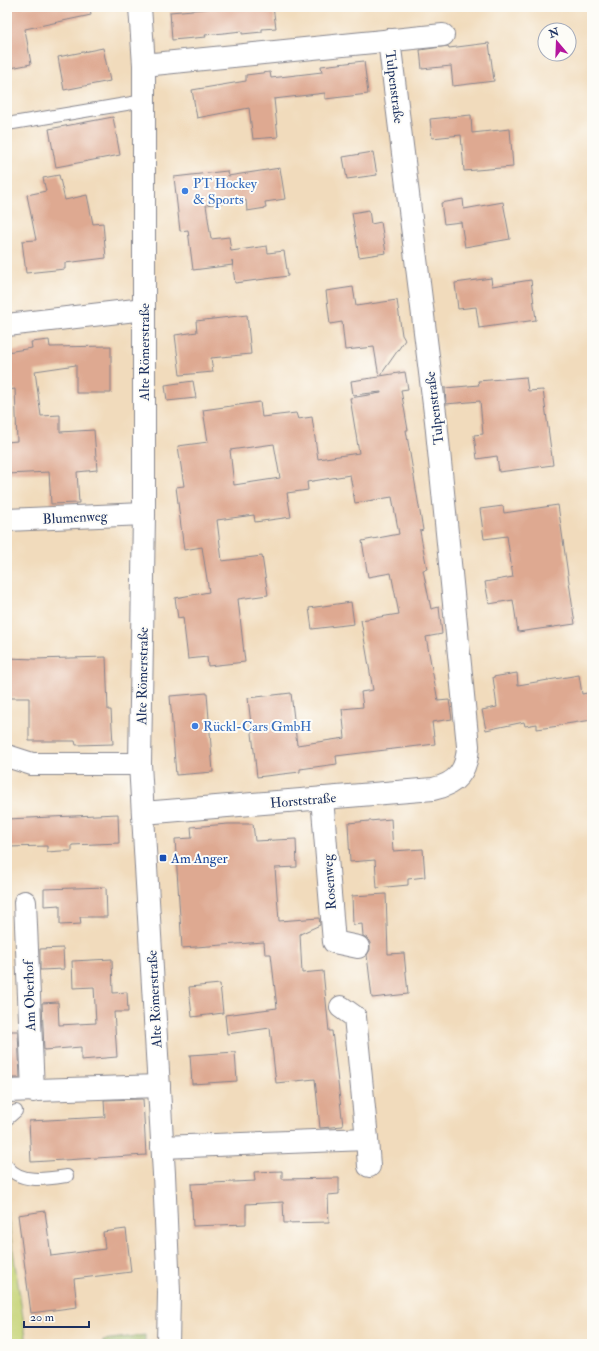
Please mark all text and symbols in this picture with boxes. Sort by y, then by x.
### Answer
north arrow [537,22,577,62]
text: N [546,25,562,41]
street label: Tulpenstraße [381,49,407,125]
place label: PT Hockey & Sports [193,175,258,209]
marker: PT Hockey & Sports [180,186,190,196]
street label: Alte Römerstraße [136,303,153,402]
street label: Tulpenstraße [422,370,448,446]
street label: Blumenweg [42,507,109,528]
street label: Alte Römerstraße [133,627,152,726]
place label: Rückl-Cars GmbH [203,718,312,735]
marker: Rückl-Cars GmbH [190,721,200,731]
street label: Horststraße [269,789,337,812]
place label: Am Anger [170,850,229,867]
marker: Am Anger [158,853,168,863]
street label: Rosenweg [319,853,340,910]
street label: Alte Römerstraße [143,949,166,1049]
street label: Am Oberhof [20,958,39,1033]
scale bar [24,1303,89,1329]
text: 20 m [30,1310,55,1325]

